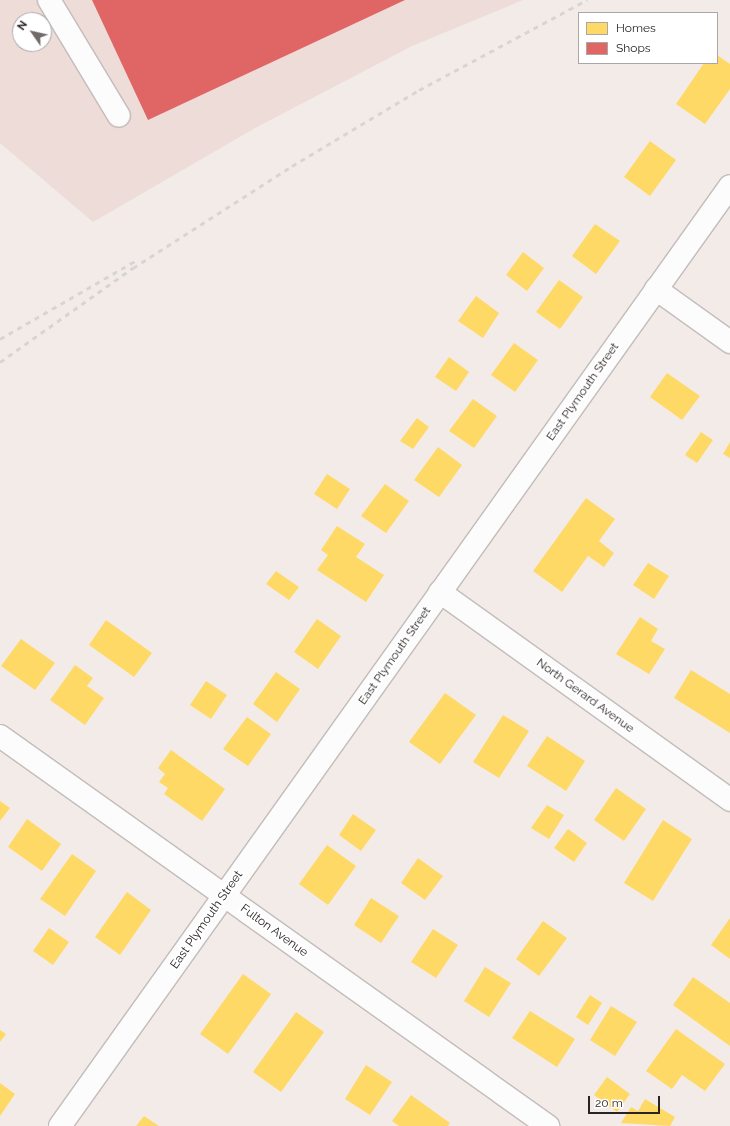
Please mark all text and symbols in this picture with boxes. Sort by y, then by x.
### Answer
north arrow [12,12,52,52]
legend [578,12,718,64]
text: N [15,18,30,33]
text: Homes [616,21,656,35]
text: Shops [616,41,651,55]
street label: East Plymouth Street [544,340,622,444]
street label: East Plymouth Street [356,604,434,708]
street label: North Gerard Avenue [533,656,637,736]
street label: East Plymouth Street [168,868,246,972]
street label: Fulton Avenue [237,902,311,960]
scale bar [590,1088,662,1114]
text: 20 m [595,1096,623,1110]

